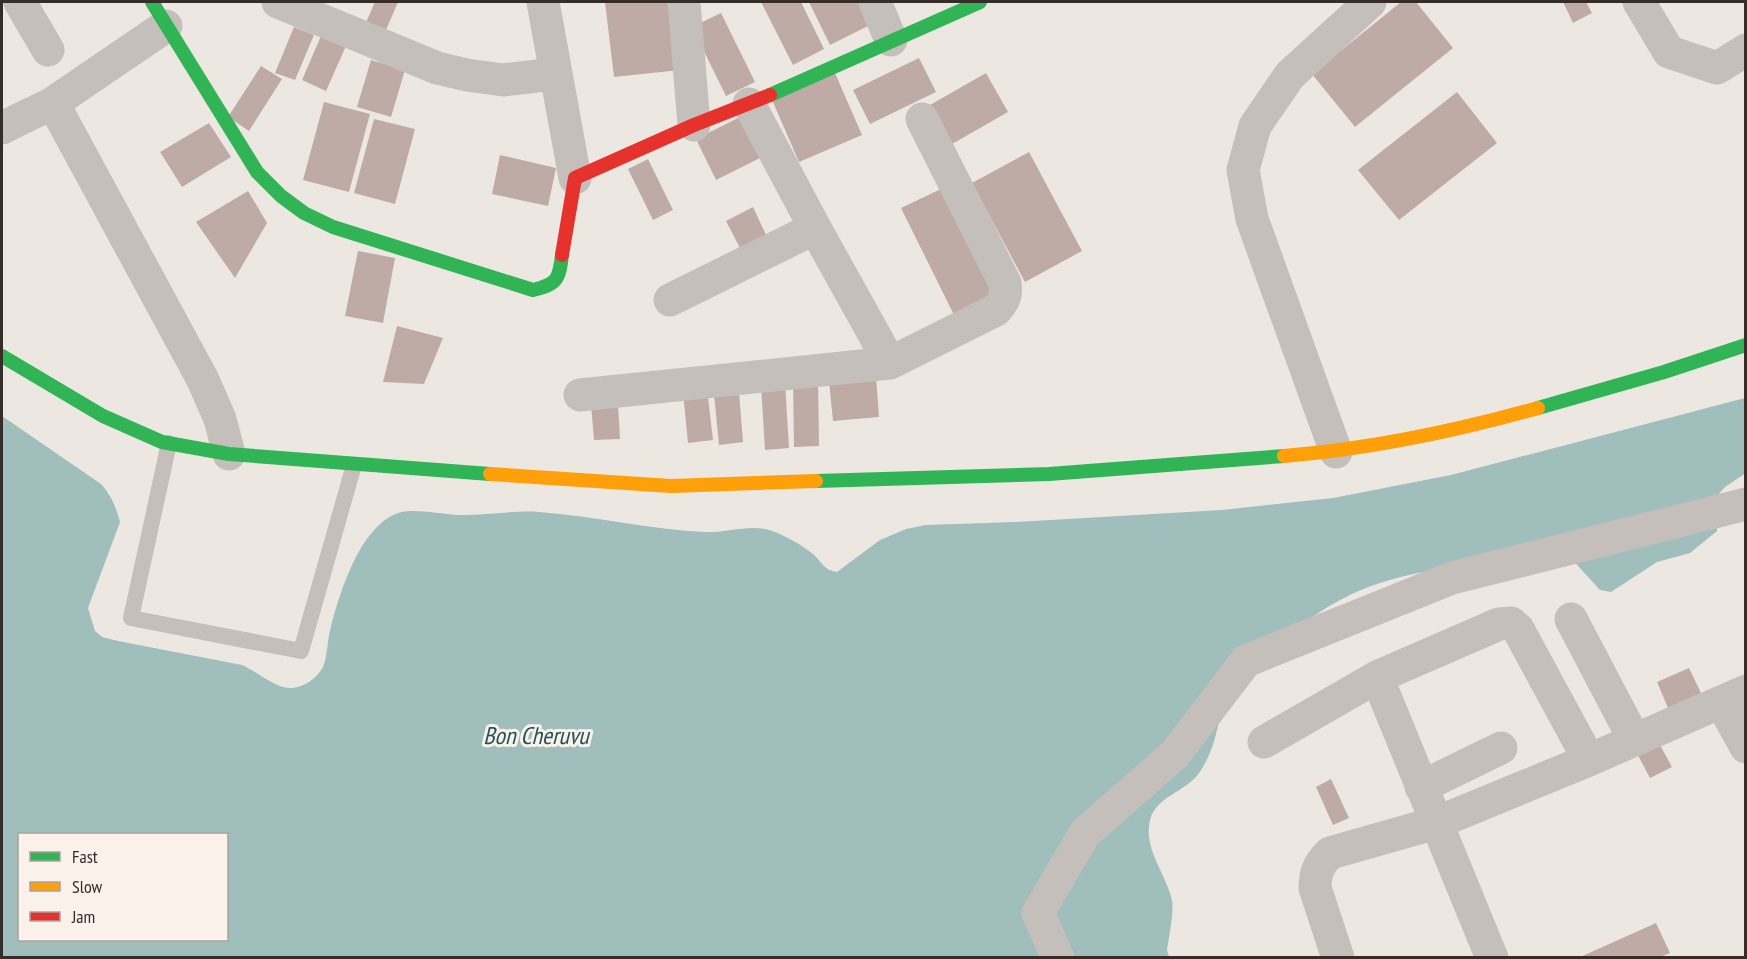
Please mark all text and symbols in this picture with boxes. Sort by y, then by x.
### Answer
water label: Bon Cheruvu [483,720,590,751]
legend [18,833,228,941]
text: Fast [72,845,98,868]
text: Slow [72,875,103,898]
text: Jam [71,905,95,928]

